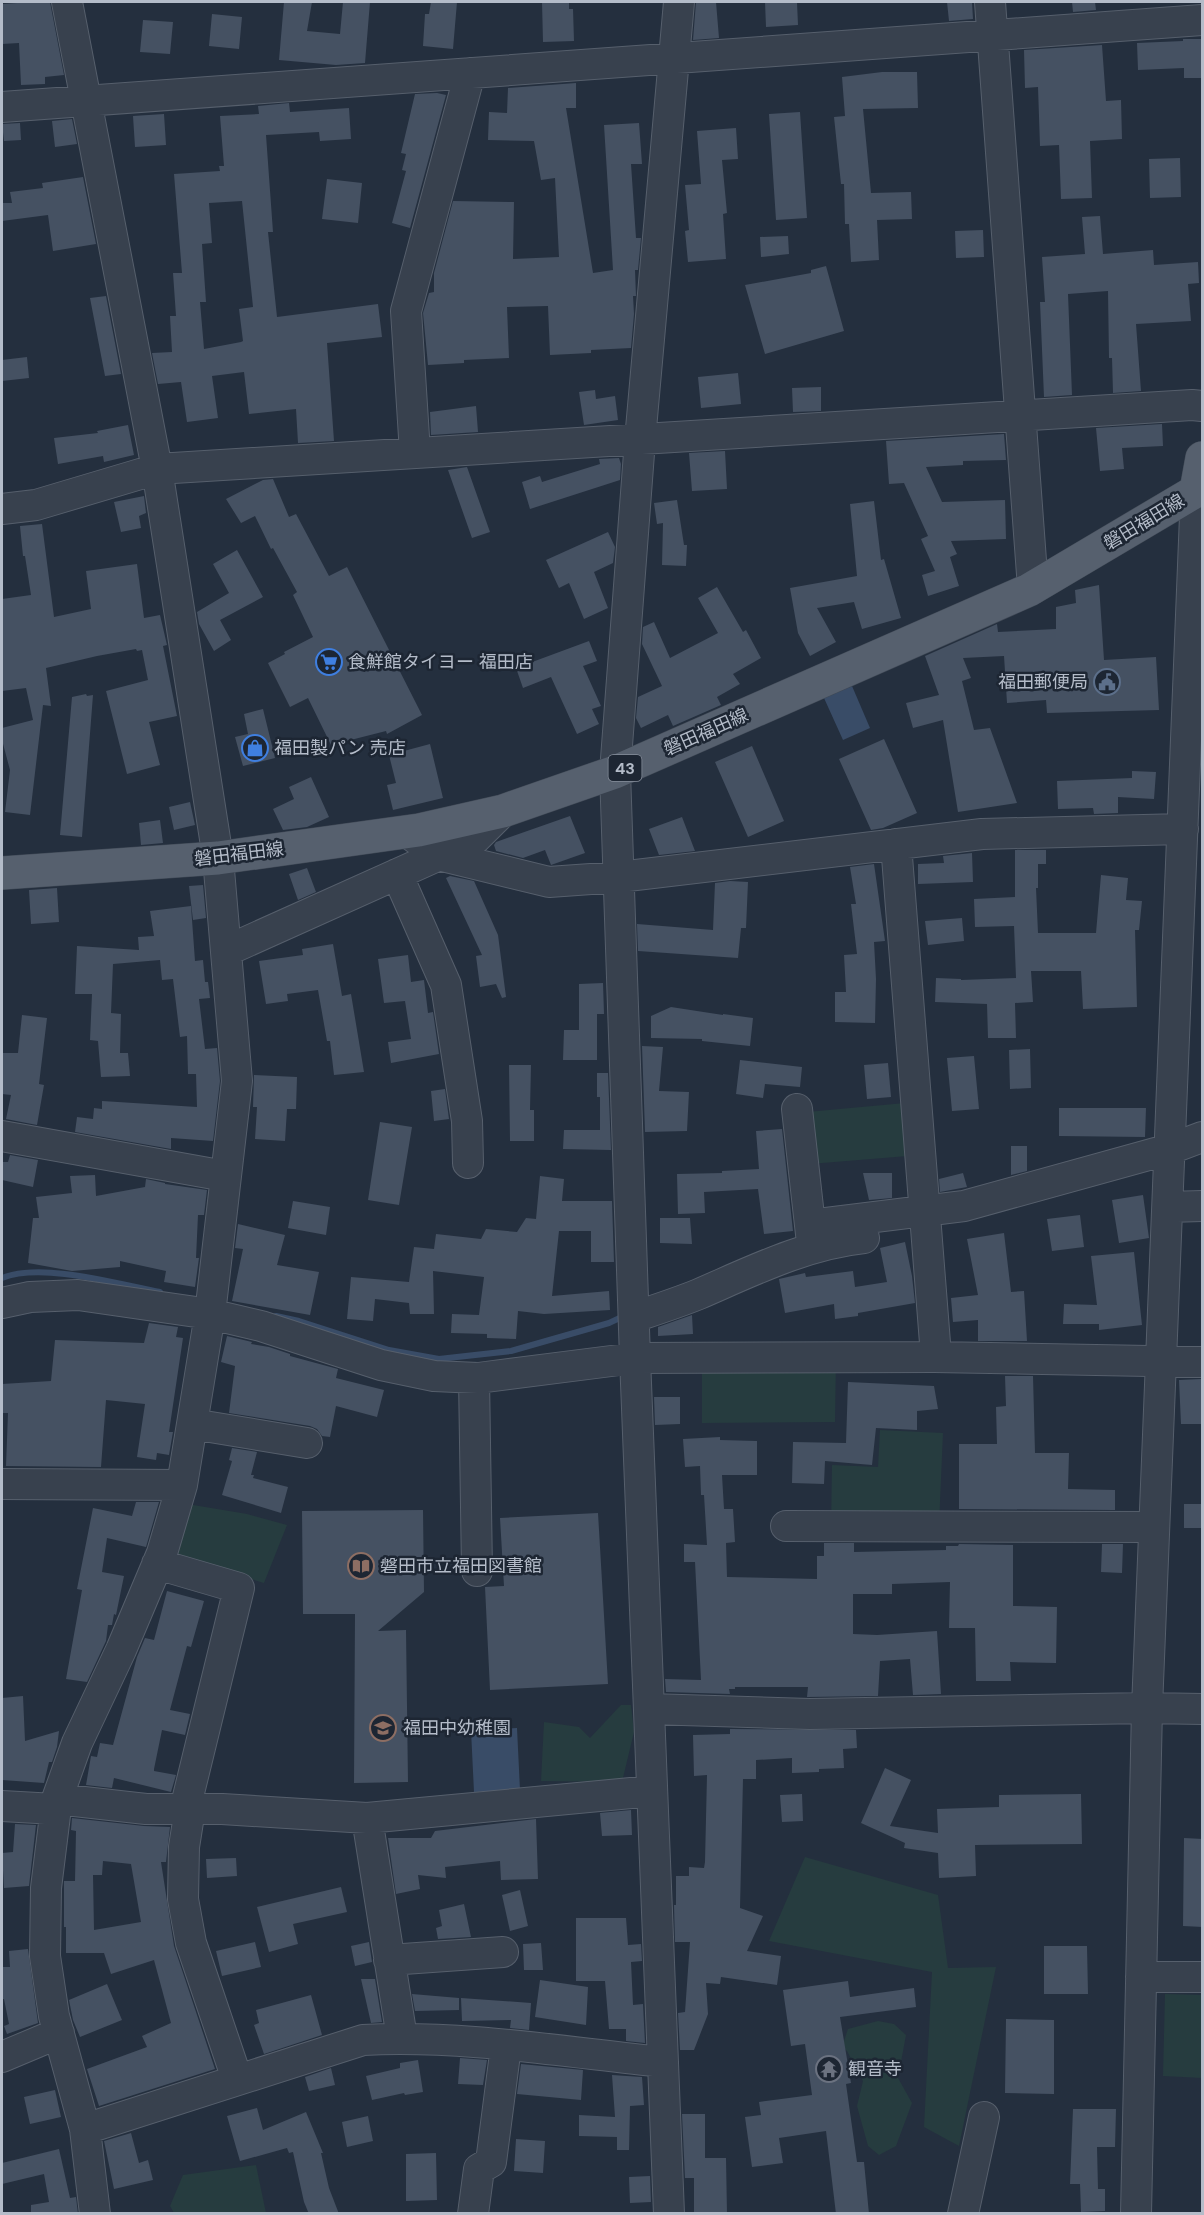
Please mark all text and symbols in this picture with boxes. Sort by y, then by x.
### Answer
street label: 磐田福田線 [1099,489,1189,555]
supermarket icon: 食鮮館タイヨー 福田店 [314,647,344,677]
place label: 食鮮館タイヨー 福田店 [348,650,533,674]
public building icon: 福田郵便局 [1092,667,1122,697]
place label: 福田郵便局 [998,670,1088,694]
street label: 磐田福田線 [660,703,752,761]
shop icon: 福田製パン 売店 [240,733,270,763]
place label: 福田製パン 売店 [274,736,406,760]
road number: 43 [608,755,642,781]
street label: 磐田福田線 [193,837,285,871]
library icon: 磐田市立福田図書館 [346,1551,376,1581]
place label: 磐田市立福田図書館 [380,1554,542,1578]
school or university icon: 福田中幼稚園 [368,1713,398,1743]
place label: 福田中幼稚園 [403,1716,511,1740]
temple icon: 観音寺 [814,2054,844,2084]
place label: 観音寺 [848,2057,902,2081]

